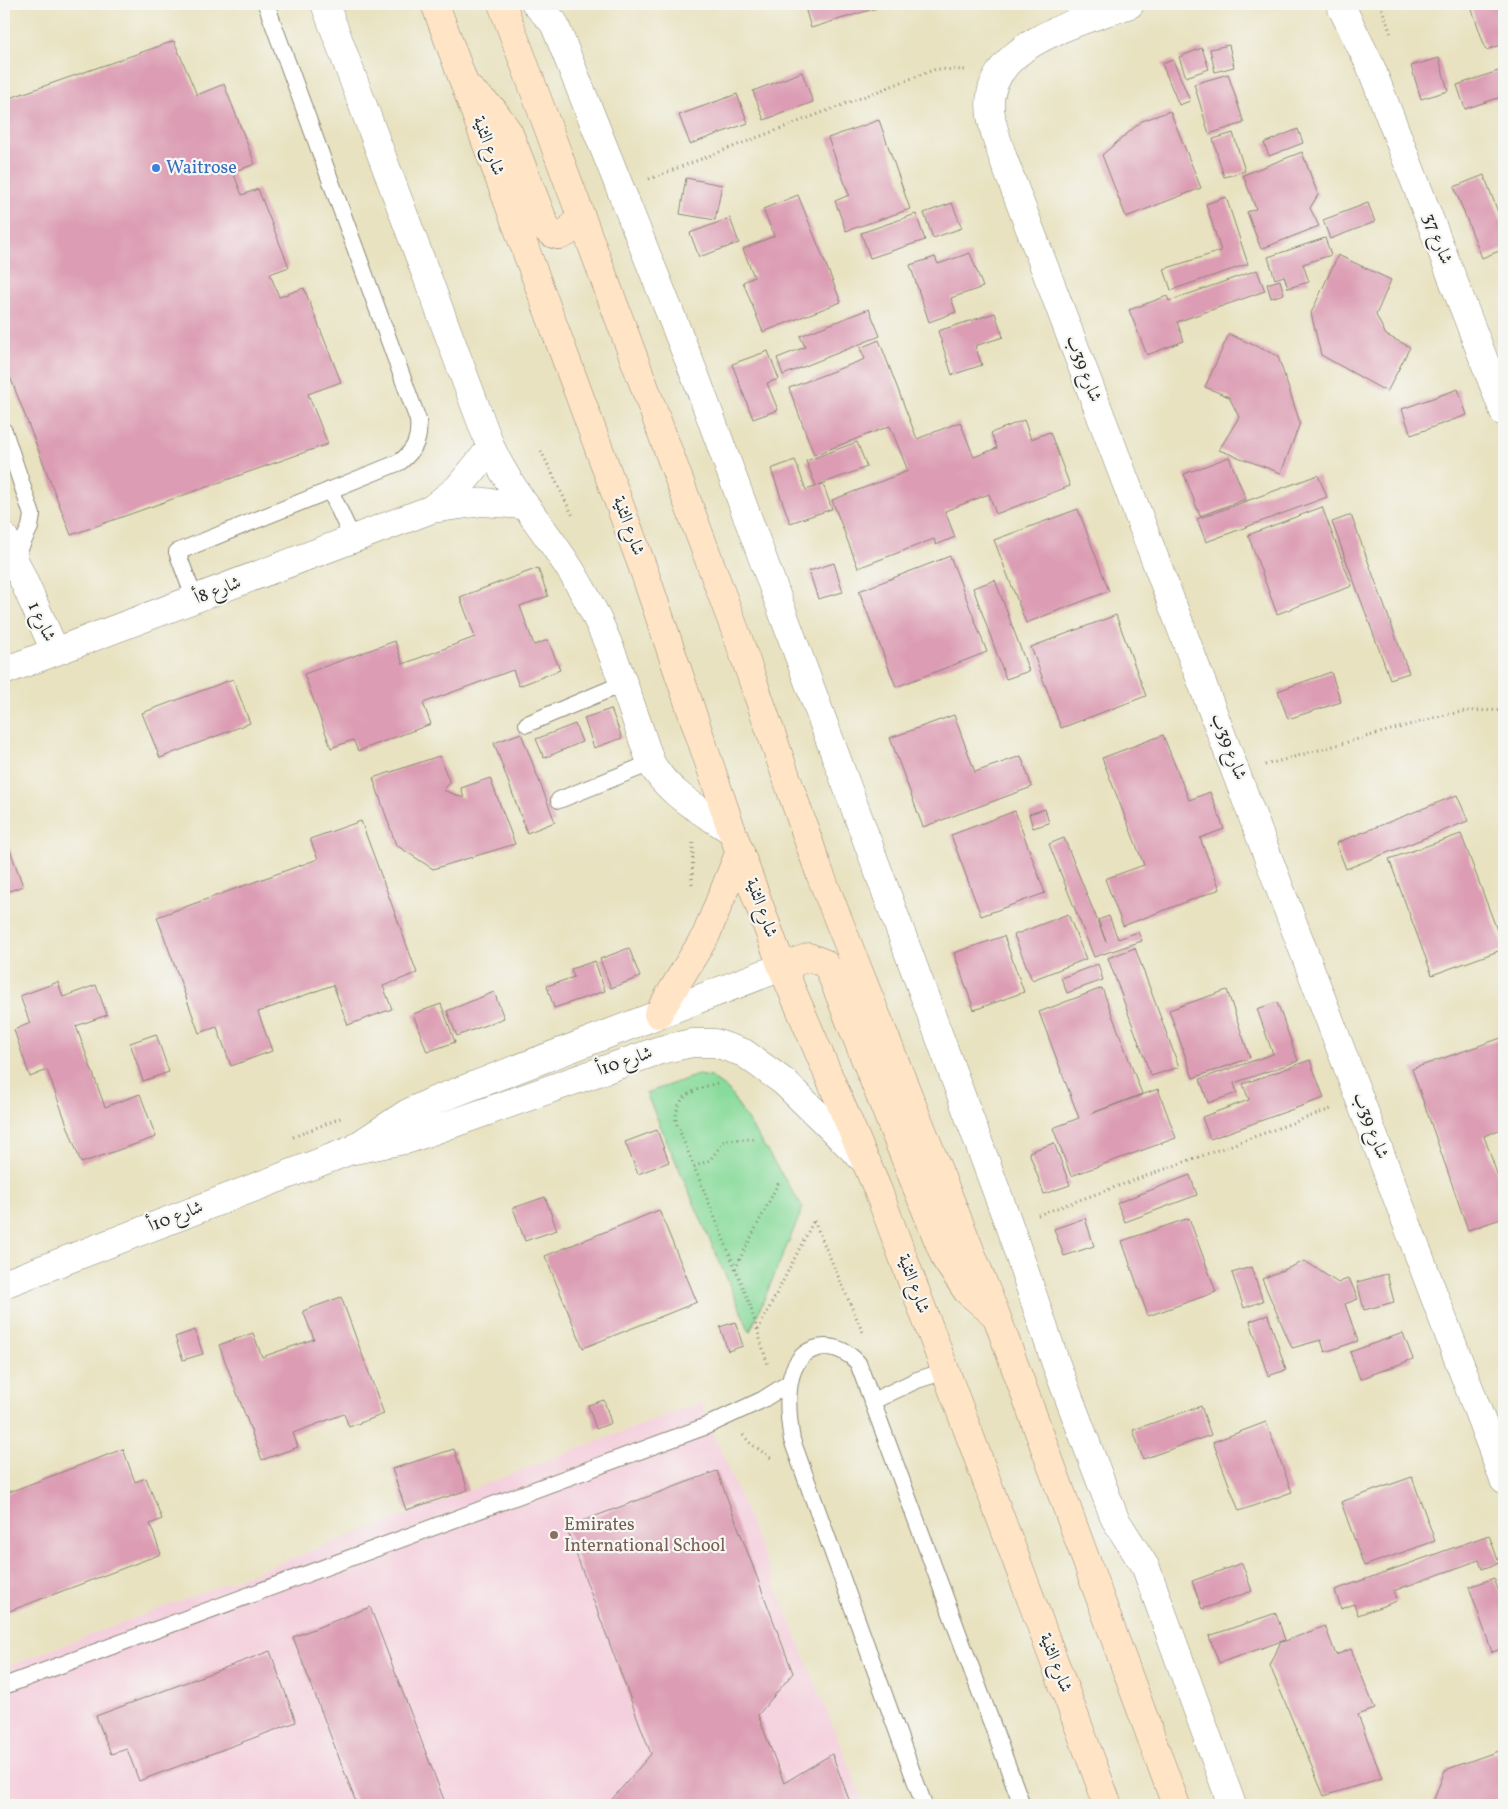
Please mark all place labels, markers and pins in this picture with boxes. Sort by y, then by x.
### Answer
place label: Waitrose [166,156,237,181]
marker: Waitrose [150,162,162,174]
place label: Emirates International School [564,1513,725,1559]
marker: Emirates International School [548,1529,560,1541]

